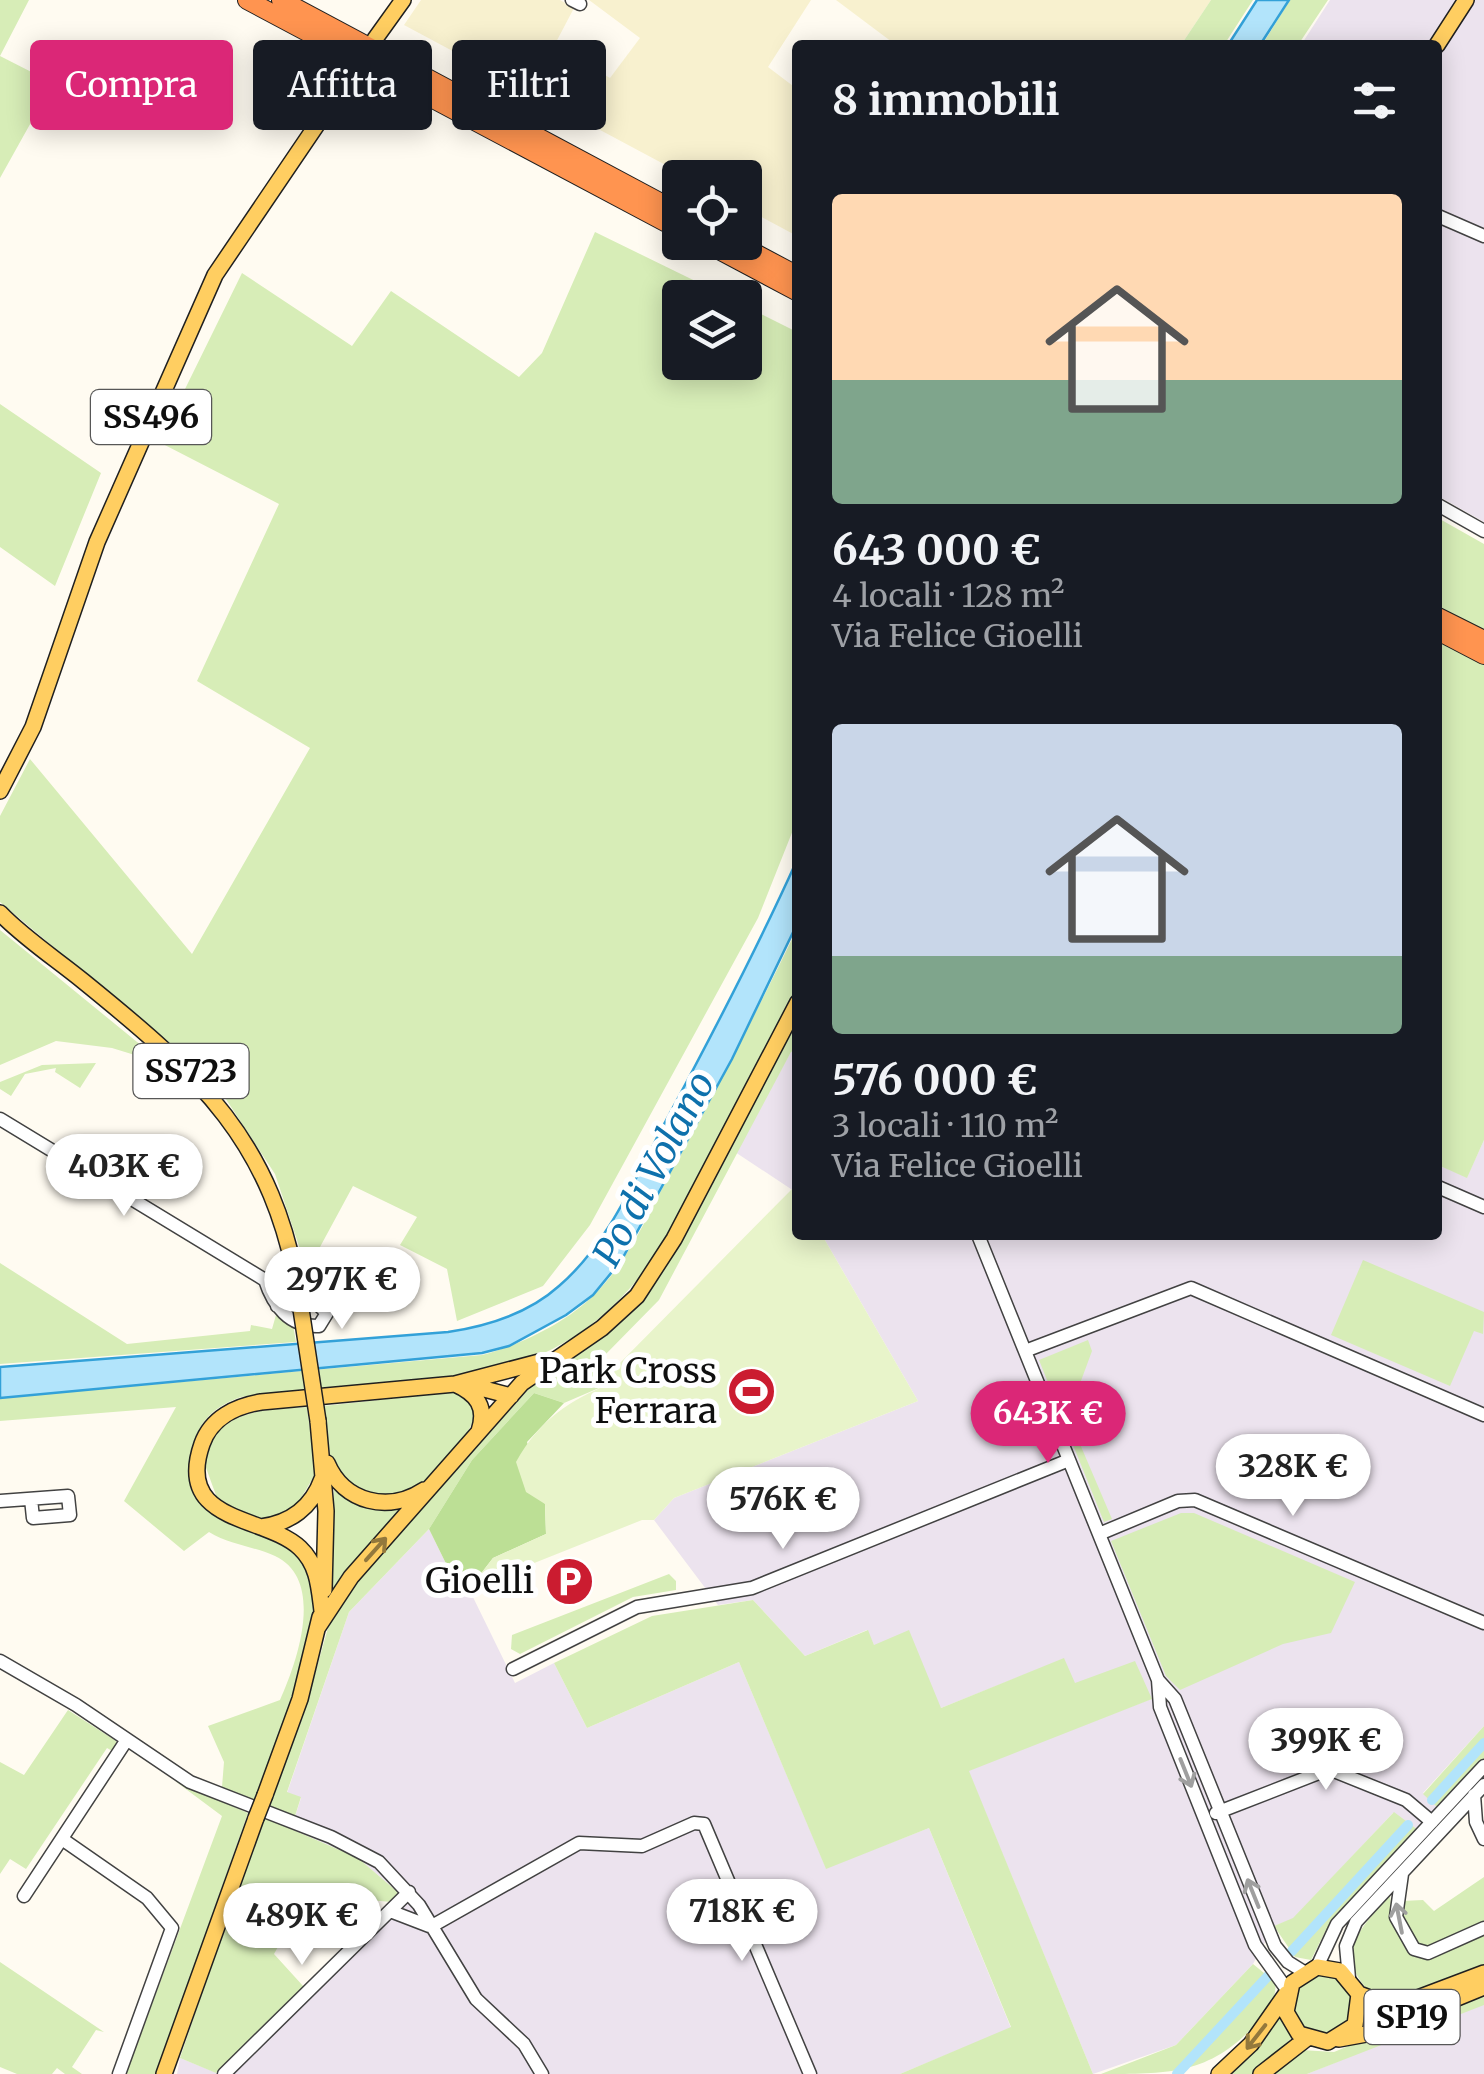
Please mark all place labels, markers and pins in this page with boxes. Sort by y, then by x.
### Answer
pin: 403K € [43,1134,205,1219]
pin: 297K € [261,1247,423,1332]
place label: Park Cross Ferrara [539,1349,717,1433]
sports icon: Park Cross Ferrara [726,1365,778,1417]
pin: 643K € [967,1381,1129,1466]
pin: 328K € [1212,1434,1374,1519]
pin: 576K € [702,1467,864,1552]
parking icon: Gioelli [543,1555,595,1607]
place label: Gioelli [425,1559,534,1603]
pin: 399K € [1245,1708,1407,1793]
pin: 718K € [661,1879,823,1964]
pin: 489K € [221,1883,383,1968]

